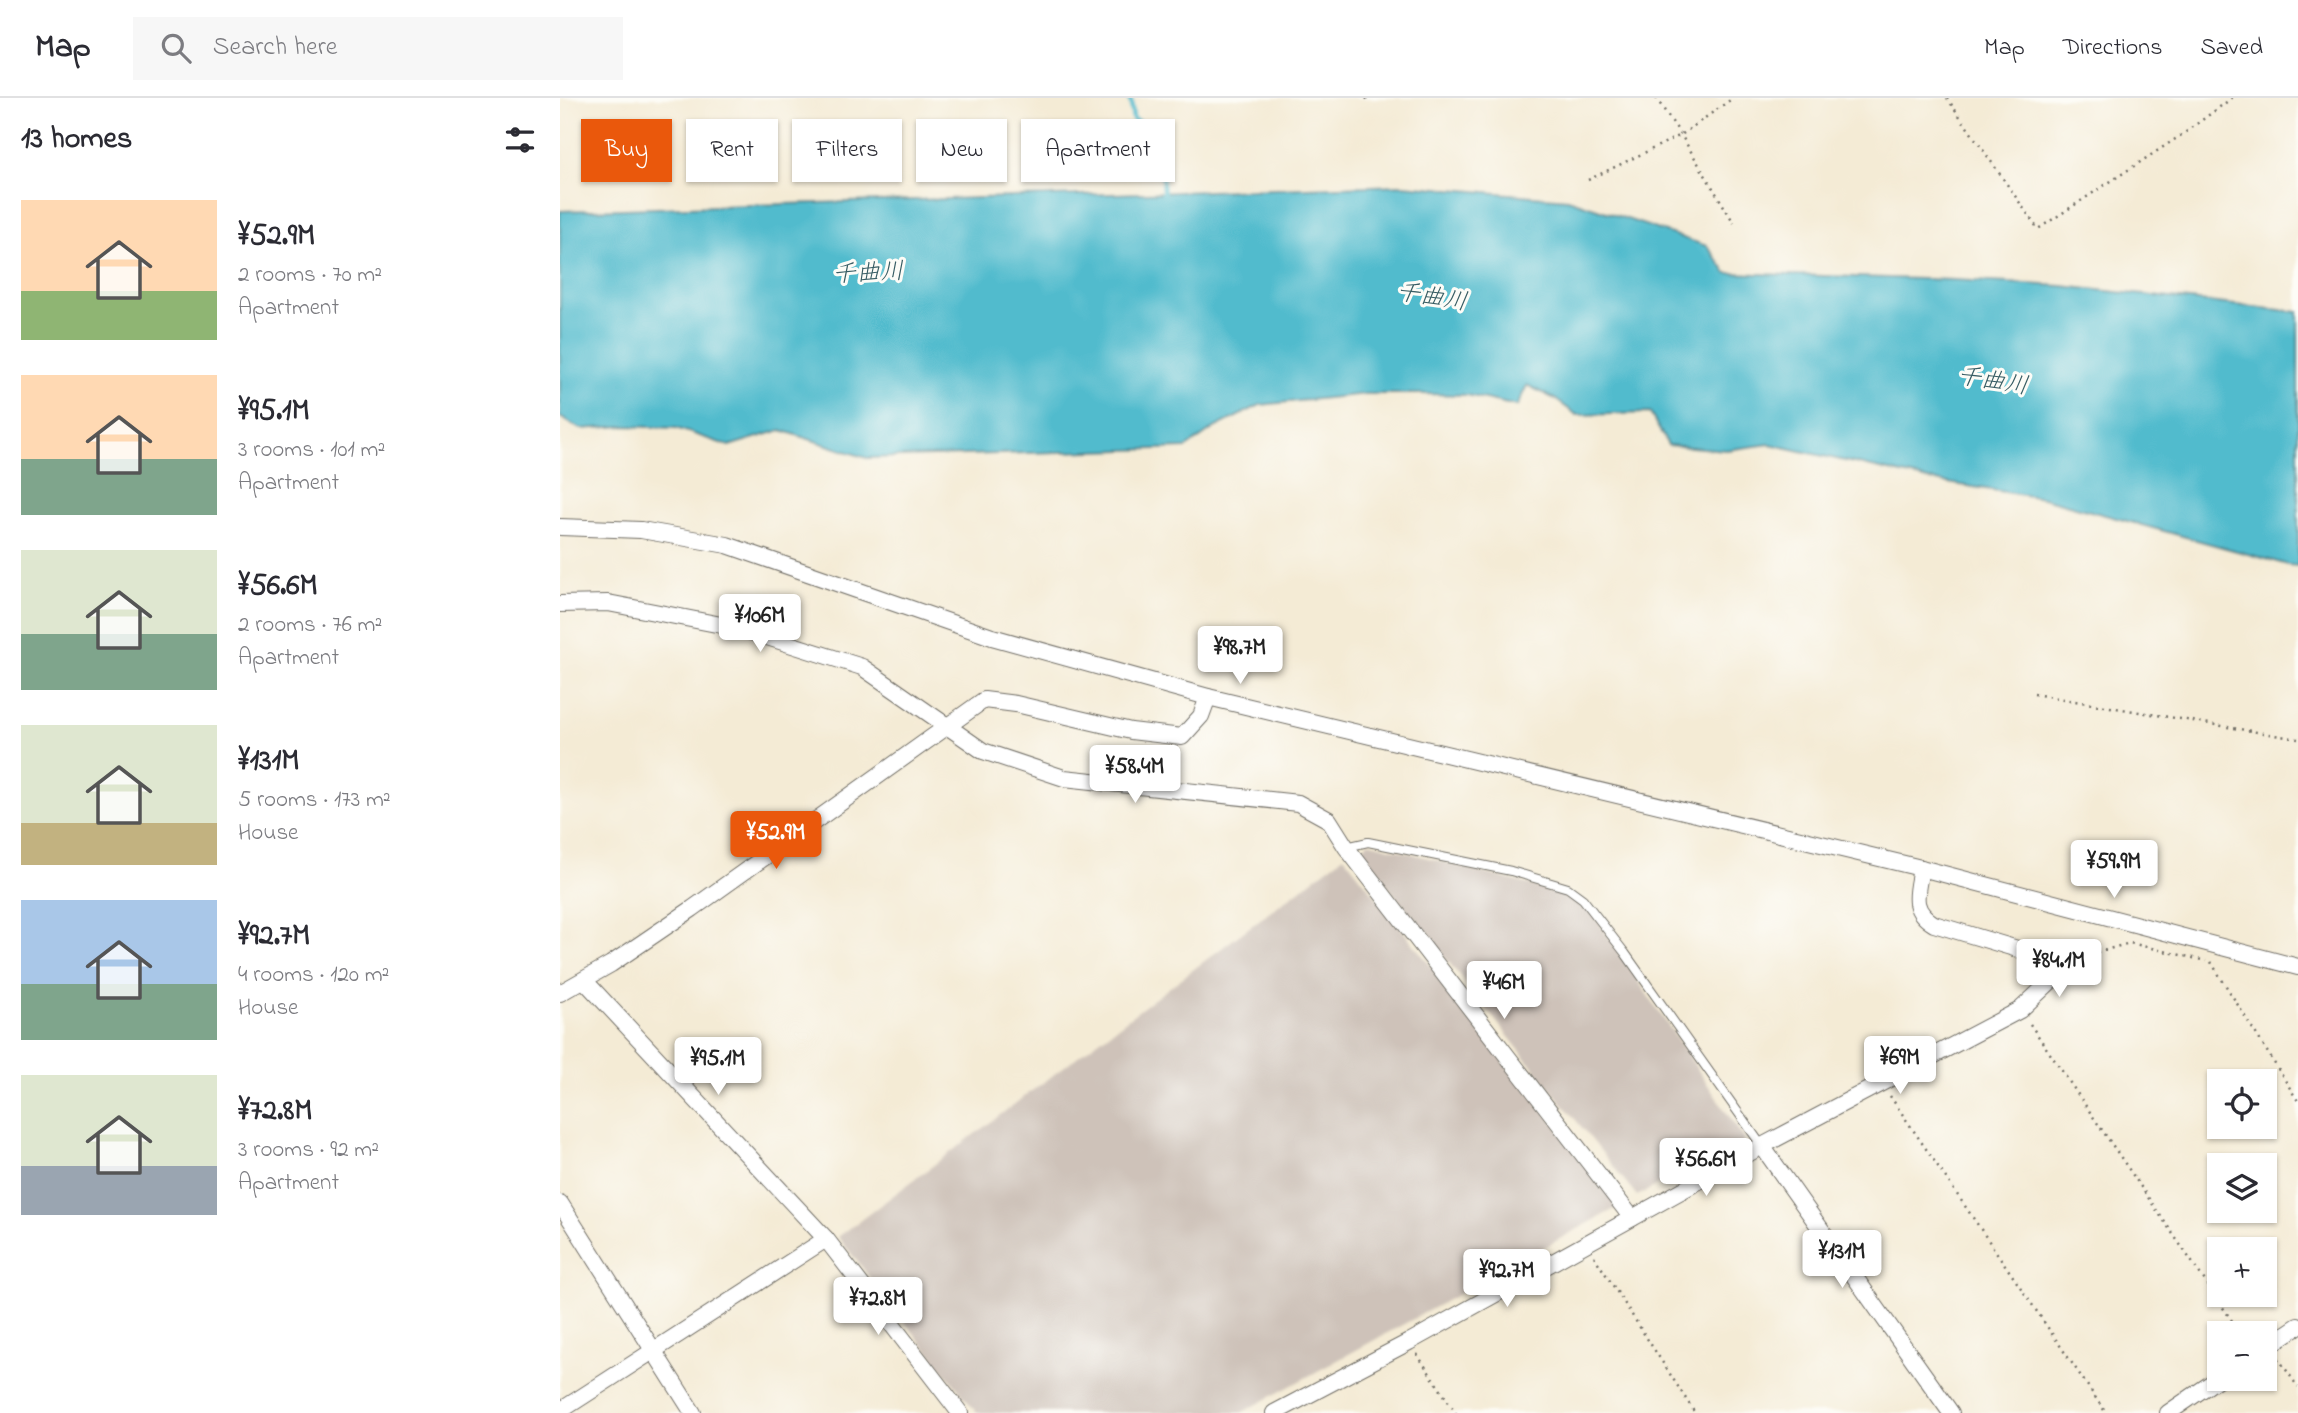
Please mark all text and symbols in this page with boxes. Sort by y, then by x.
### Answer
search box [133,17,623,80]
text: Map [35,24,91,72]
icon: search [157,29,195,67]
text: Search here [213,29,337,67]
text: Map [1984,31,2025,66]
text: Directions [2063,31,2162,66]
text: Saved [2200,31,2263,66]
text: 13 homes [21,118,132,162]
chip: Buy [581,119,672,182]
chip: Rent [686,119,778,182]
chip: Filters [792,119,902,182]
chip: New [916,119,1007,182]
chip: Apartment [1021,119,1175,182]
icon: filters [501,121,539,159]
text: ¥52.9M [238,215,315,259]
icon: home [77,228,161,312]
water label: 千曲川 [831,255,905,294]
text: 2 rooms · 70 m² [238,259,382,292]
water label: 千曲川 [1393,276,1470,321]
text: Apartment [238,292,339,325]
water label: 千曲川 [1954,360,2031,405]
text: ¥95.1M [238,390,310,434]
icon: home [77,403,161,487]
text: 3 rooms · 101 m² [238,434,385,467]
text: Apartment [238,467,339,500]
text: ¥56.6M [238,565,318,609]
icon: home [77,578,161,662]
pin: ¥106M [711,594,809,654]
text: ¥106M [735,600,785,633]
text: 2 rooms · 76 m² [238,609,382,642]
pin: ¥98.7M [1183,626,1297,686]
text: ¥98.7M [1214,632,1266,665]
text: Apartment [238,642,339,675]
text: ¥131M [238,740,299,784]
pin: ¥58.4M [1078,746,1192,805]
text: ¥58.4M [1106,751,1164,784]
icon: home [77,753,161,837]
text: 5 rooms · 173 m² [238,784,391,817]
pin: ¥52.9M [719,812,833,871]
text: House [238,817,298,850]
text: ¥52.9M [746,817,806,850]
pin: ¥59.9M [2057,840,2171,900]
text: ¥59.9M [2087,846,2141,879]
text: ¥92.7M [238,915,310,959]
icon: home [77,928,161,1012]
pin: ¥84.1M [2002,940,2116,999]
text: ¥84.1M [2032,945,2086,978]
text: 4 rooms · 120 m² [238,959,389,992]
pin: ¥46M [1463,962,1545,1021]
text: ¥46M [1483,967,1525,1000]
text: House [238,992,298,1025]
pin: ¥69M [1859,1037,1941,1096]
pin: ¥95.1M [661,1038,775,1097]
text: ¥69M [1880,1042,1920,1075]
text: ¥95.1M [690,1043,746,1076]
map controls [2207,1069,2277,1391]
button: locate [2207,1069,2277,1139]
text: ¥72.8M [238,1090,313,1134]
icon: home [77,1103,161,1187]
text: 3 rooms · 92 m² [238,1134,379,1167]
pin: ¥56.6M [1649,1138,1763,1198]
text: ¥56.6M [1675,1144,1737,1177]
button: layers [2207,1153,2277,1223]
text: Apartment [238,1167,339,1200]
pin: ¥131M [1793,1230,1891,1290]
text: ¥131M [1818,1236,1866,1269]
button: + [2207,1237,2277,1307]
pin: ¥92.7M [1450,1250,1564,1309]
text: ¥92.7M [1479,1255,1535,1288]
pin: ¥72.8M [821,1278,935,1337]
text: ¥72.8M [849,1283,907,1316]
button: − [2207,1321,2277,1391]

